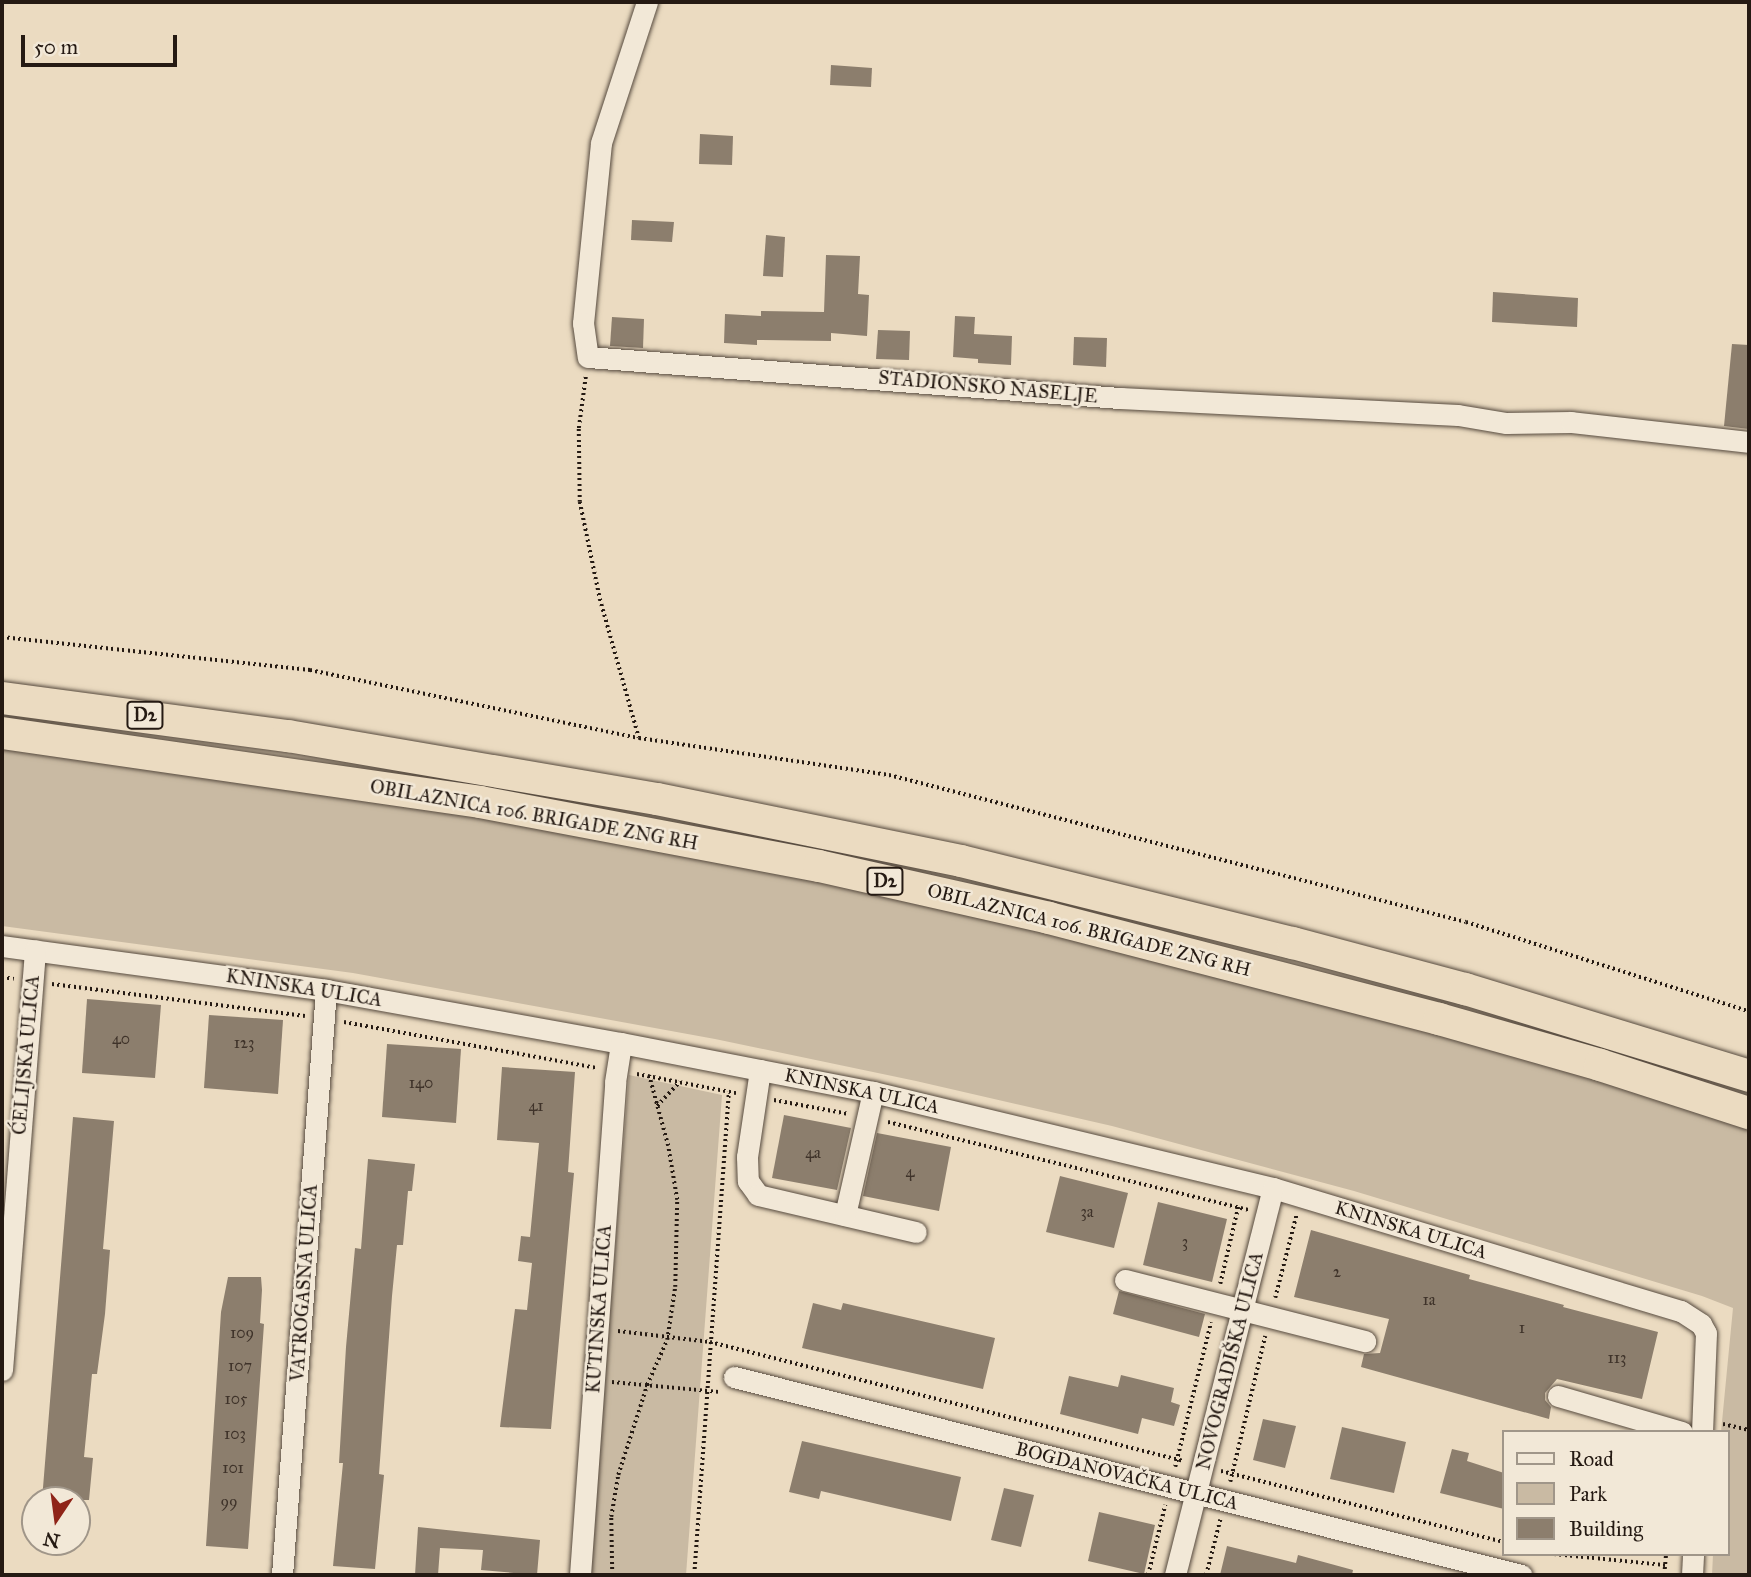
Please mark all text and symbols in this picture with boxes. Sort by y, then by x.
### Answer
scale bar [24,21,180,65]
text: 50 m [34,34,78,60]
street label: STADIONSKO NASELJE [877,366,1099,408]
road number: D2 [126,700,164,730]
street label: OBILAZNICA 106. BRIGADE ZNG RH [368,775,700,855]
road number: D2 [866,866,904,896]
street label: OBILAZNICA 106. BRIGADE ZNG RH [925,879,1253,981]
street label: KNINSKA ULICA [224,964,384,1012]
street label: ĆELIJSKA ULICA [8,974,44,1136]
house number: 40 [112,1029,130,1049]
house number: 123 [234,1033,254,1053]
street label: KNINSKA ULICA [783,1063,941,1119]
house number: 140 [409,1073,433,1093]
house number: 41 [528,1096,544,1116]
house number: 4a [805,1143,821,1163]
house number: 4 [906,1162,914,1182]
street label: VATROGASNA ULICA [286,1183,322,1383]
street label: KNINSKA ULICA [1332,1196,1490,1264]
house number: 3a [1080,1202,1094,1222]
street label: KUTINSKA ULICA [582,1224,616,1394]
house number: 3 [1182,1232,1188,1252]
street label: NOVOGRADIŠKA ULICA [1192,1249,1268,1473]
house number: 2 [1333,1262,1341,1282]
house number: 1a [1422,1290,1436,1310]
house number: 1 [1519,1318,1525,1338]
house number: 109 [230,1323,254,1343]
house number: 113 [1607,1348,1627,1368]
house number: 107 [228,1356,252,1376]
house number: 105 [224,1389,248,1409]
house number: 103 [224,1424,246,1444]
legend [1502,1430,1730,1556]
street label: BOGDANOVAČKA ULICA [1013,1437,1241,1515]
text: Road [1569,1446,1614,1472]
house number: 101 [222,1458,244,1478]
text: Park [1569,1481,1607,1507]
north arrow [21,1486,91,1556]
house number: 99 [220,1492,238,1512]
text: Building [1569,1516,1643,1542]
text: N [41,1527,62,1553]

